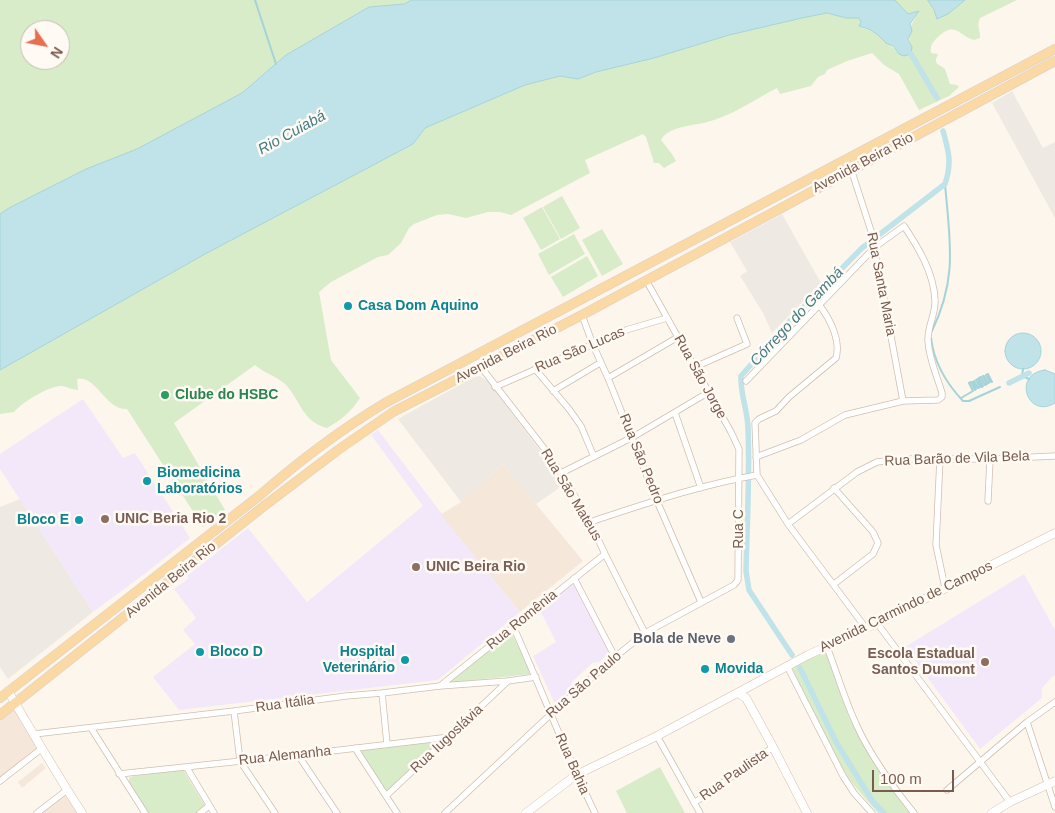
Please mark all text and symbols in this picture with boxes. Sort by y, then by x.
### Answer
north arrow [20,20,70,70]
text: N [47,44,66,61]
water label: Rio Cuiabá [255,107,329,159]
street label: Avenida Beira Rio [810,129,916,197]
street label: Rua Santa Maria [863,231,899,337]
water label: Córrego do Gambá [747,264,847,370]
place label: Casa Dom Aquino [358,298,479,314]
marker: Casa Dom Aquino [342,300,354,312]
street label: Avenida Beira Rio [452,321,560,387]
street label: Rua São Lucas [533,324,627,376]
street label: Rua São Jorge [670,332,730,422]
place label: Clube do HSBC [175,387,278,403]
marker: Clube do HSBC [159,389,171,401]
street label: Rua São Pedro [615,411,667,507]
street label: Rua São Mateus [537,446,605,544]
street label: Rua Barão de Vila Bela [884,448,1030,470]
place label: Biomedicina Laboratórios [157,465,243,498]
marker: Biomedicina Laboratórios [141,475,153,487]
street label: Rua C [731,509,747,549]
place label: UNIC Beria Rio 2 [115,511,226,527]
place label: Bloco E [17,512,69,528]
marker: UNIC Beria Rio 2 [99,513,111,525]
marker: Bloco E [73,514,85,526]
street label: Avenida Beira Rio [122,538,220,622]
street label: Avenida Carmindo de Campos [817,558,995,656]
place label: UNIC Beira Rio [426,559,526,575]
marker: UNIC Beira Rio [410,561,422,573]
street label: Rua Romênia [483,587,561,653]
place label: Bola de Neve [633,631,721,647]
marker: Bola de Neve [725,633,737,645]
place label: Bloco D [210,644,263,660]
place label: Hospital Veterinário [323,644,395,676]
marker: Bloco D [194,646,206,658]
place label: Escola Estadual Santos Dumont [868,646,975,679]
street label: Rua São Paulo [543,648,625,722]
marker: Hospital Veterinário [399,654,411,666]
marker: Escola Estadual Santos Dumont [979,656,991,668]
place label: Movida [715,661,763,677]
marker: Movida [699,663,711,675]
street label: Rua Itália [255,692,315,716]
street label: Rua Iugoslávia [407,701,487,777]
street label: Rua Bahia [551,731,593,797]
street label: Rua Alemanha [238,743,332,769]
street label: Rua Paulista [697,745,771,805]
scale bar [875,760,958,792]
text: 100 m [880,770,922,787]

